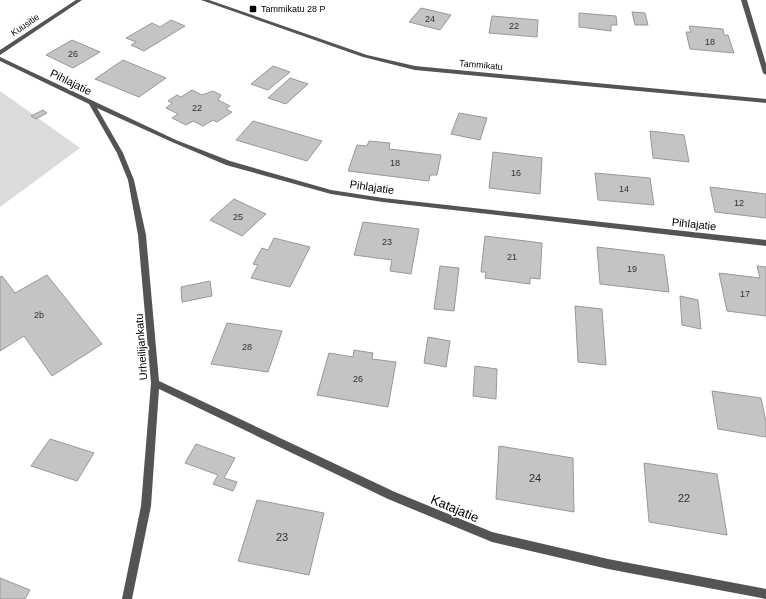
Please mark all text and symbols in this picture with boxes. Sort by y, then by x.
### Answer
marker: Tammikatu 28 P [248,4,258,14]
place label: Tammikatu 28 P [261,4,326,14]
street label: Kuusitie [9,12,41,38]
house number: 24 [425,14,435,24]
house number: 22 [509,21,519,31]
house number: 18 [705,37,715,47]
house number: 26 [68,49,78,59]
street label: Tammikatu [459,58,503,72]
street label: Pihlajatie [48,67,94,97]
house number: 22 [192,103,202,113]
house number: 18 [390,158,400,168]
house number: 16 [511,168,521,178]
street label: Pihlajatie [349,178,395,196]
house number: 14 [619,184,629,194]
house number: 12 [734,198,744,208]
house number: 25 [233,212,243,222]
street label: Pihlajatie [671,216,717,232]
house number: 23 [382,237,392,247]
house number: 21 [507,252,517,262]
house number: 19 [627,264,637,274]
house number: 17 [740,289,750,299]
house number: 2b [34,310,44,320]
street label: Urheilijankatu [133,313,149,381]
house number: 28 [242,342,252,352]
house number: 26 [353,374,363,384]
house number: 24 [529,472,541,484]
street label: Katajatie [429,492,481,525]
house number: 22 [678,492,690,504]
house number: 23 [276,531,288,543]

